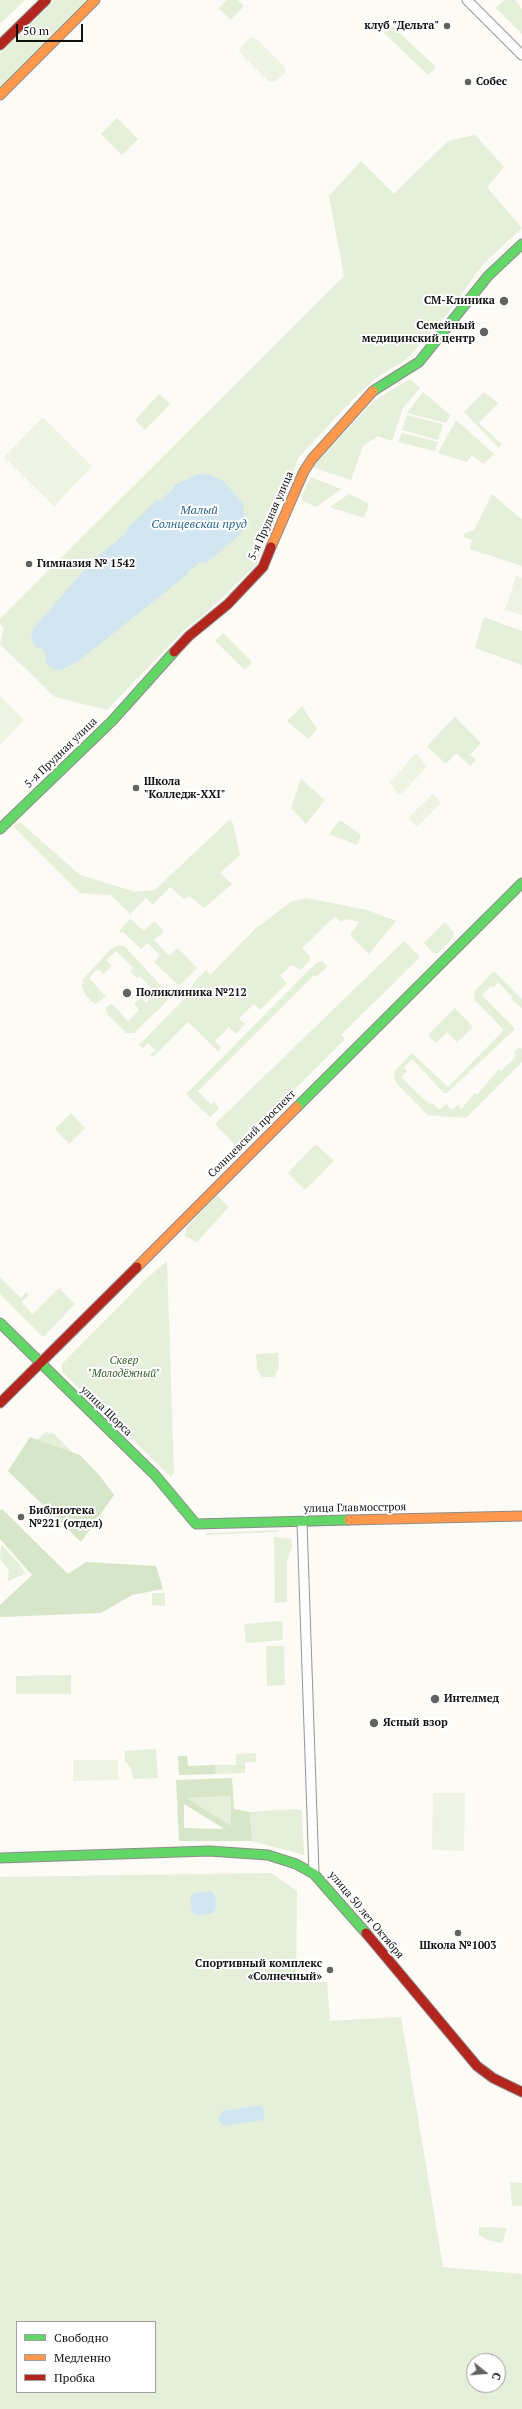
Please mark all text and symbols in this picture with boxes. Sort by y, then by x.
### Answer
scale bar [18,16,85,42]
place label: клуб "Дельта" [364,19,439,33]
marker: клуб "Дельта" [442,21,452,31]
text: 50 m [23,23,49,38]
place label: Собес [476,75,507,89]
marker: Собес [463,77,473,87]
place label: СМ-Клиника [424,294,495,308]
marker: СМ-Клиника [498,295,510,307]
place label: Семейный медицинский центр [362,319,475,345]
marker: Семейный медицинский центр [478,326,490,338]
street label: 5-я Прудная улица [245,470,297,562]
water label: Малый Солнцевскаи пруд [151,504,247,532]
place label: Гимназия № 1542 [37,557,135,571]
marker: Гимназия № 1542 [24,559,34,569]
street label: 5-я Прудная улица [22,715,100,791]
place label: Школа "Колледж-XXI" [144,775,225,801]
marker: Школа "Колледж-XXI" [131,783,141,793]
place label: Поликлиника №212 [136,986,247,1000]
marker: Поликлиника №212 [121,987,133,999]
street label: Солнцевский проспект [205,1087,299,1181]
park label: Сквер "Молодёжный" [88,1354,160,1380]
street label: улица Щорса [77,1383,135,1439]
street label: улица Главмосстроя [304,1501,406,1515]
place label: Библиотека №221 (отдел) [29,1504,103,1530]
marker: Библиотека №221 (отдел) [16,1512,26,1522]
place label: Интелмед [444,1692,499,1706]
marker: Интелмед [429,1693,441,1705]
place label: Ясный взор [383,1716,448,1730]
marker: Ясный взор [368,1717,380,1729]
street label: улица 50 лет Октября [326,1869,406,1961]
marker: Школа №1003 [453,1928,463,1938]
place label: Школа №1003 [419,1939,497,1953]
place label: Спортивный комплекс «Солнечный» [195,1957,322,1983]
marker: Спортивный комплекс «Солнечный» [325,1965,335,1975]
legend [16,2321,156,2393]
text: Свободно [54,2330,108,2345]
text: Медленно [54,2350,111,2365]
north arrow [466,2353,506,2393]
text: Пробка [54,2370,95,2385]
text: С [489,2371,504,2382]

